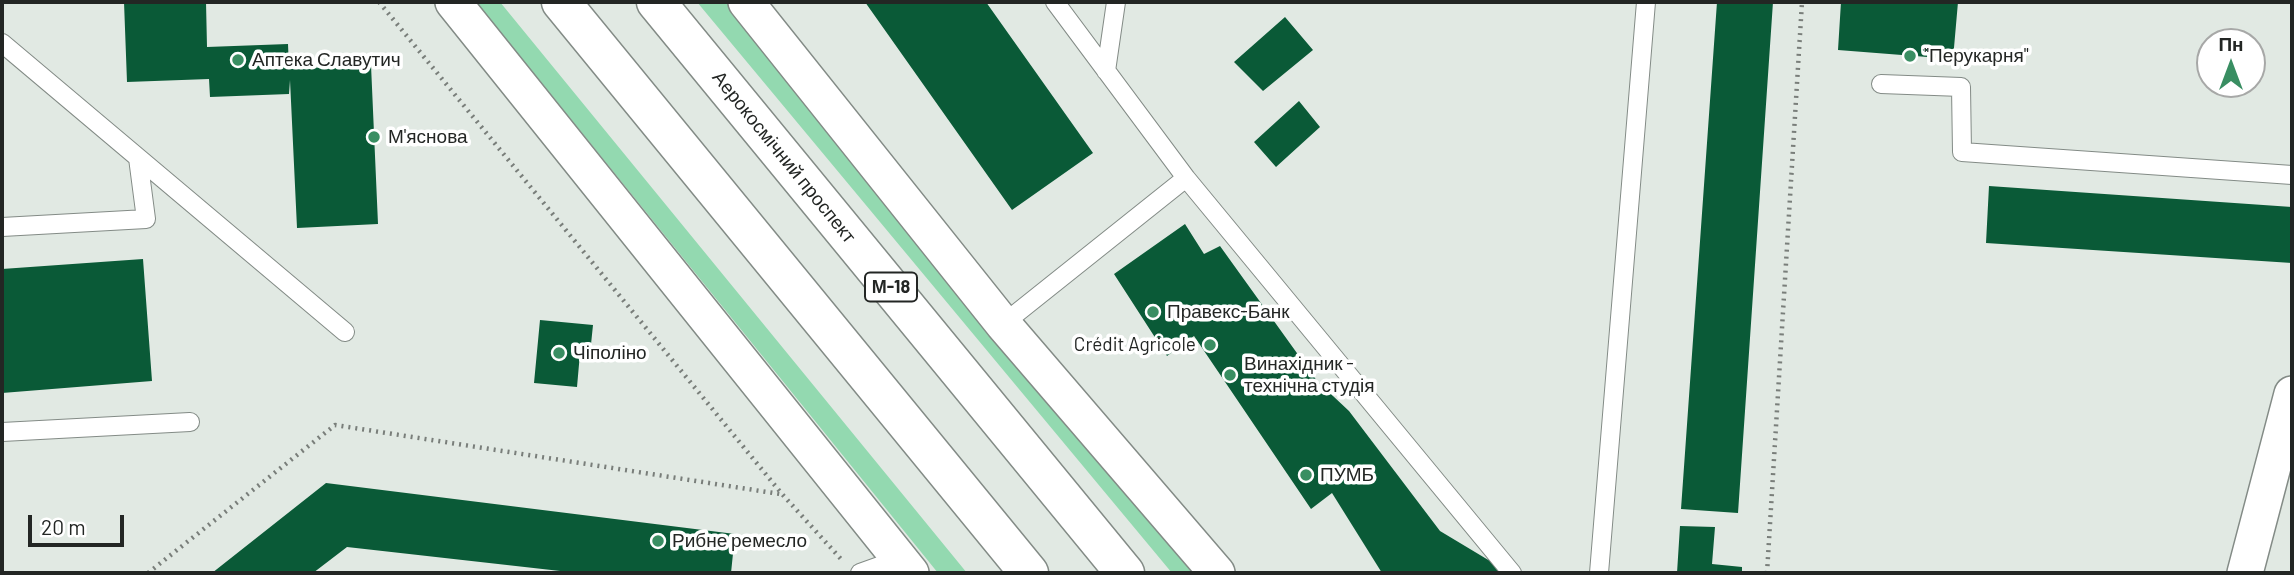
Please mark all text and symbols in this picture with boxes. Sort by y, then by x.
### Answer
north arrow [2196,28,2266,98]
text: Пн [2218,32,2244,55]
place label: "Перукарня" [1924,45,2029,67]
marker: "Перукарня" [1902,48,1918,64]
place label: Аптeка Славутич [252,49,401,71]
marker: Аптeка Славутич [230,52,246,68]
street label: Аерокосмічний проспект [708,66,860,248]
place label: М'яснова [388,126,468,148]
marker: М'яснова [366,129,382,145]
road number: М-18 [865,272,917,302]
place label: Правекс-Банк [1167,301,1290,323]
marker: Правекс-Банк [1145,304,1161,320]
place label: Crédit Agricole [1074,334,1196,356]
marker: Crédit Agricole [1202,337,1218,353]
place label: Чіполіно [573,342,647,364]
marker: Чіполіно [551,345,567,361]
place label: Винахідник - технічна студія [1244,353,1374,397]
marker: Винахідник - технічна студія [1222,367,1238,383]
place label: ПУМБ [1320,464,1374,486]
marker: ПУМБ [1298,467,1314,483]
scale bar [32,502,128,546]
text: 20 m [41,514,86,539]
place label: Рибне ремесло [672,530,807,552]
marker: Рибне ремесло [650,533,666,549]

